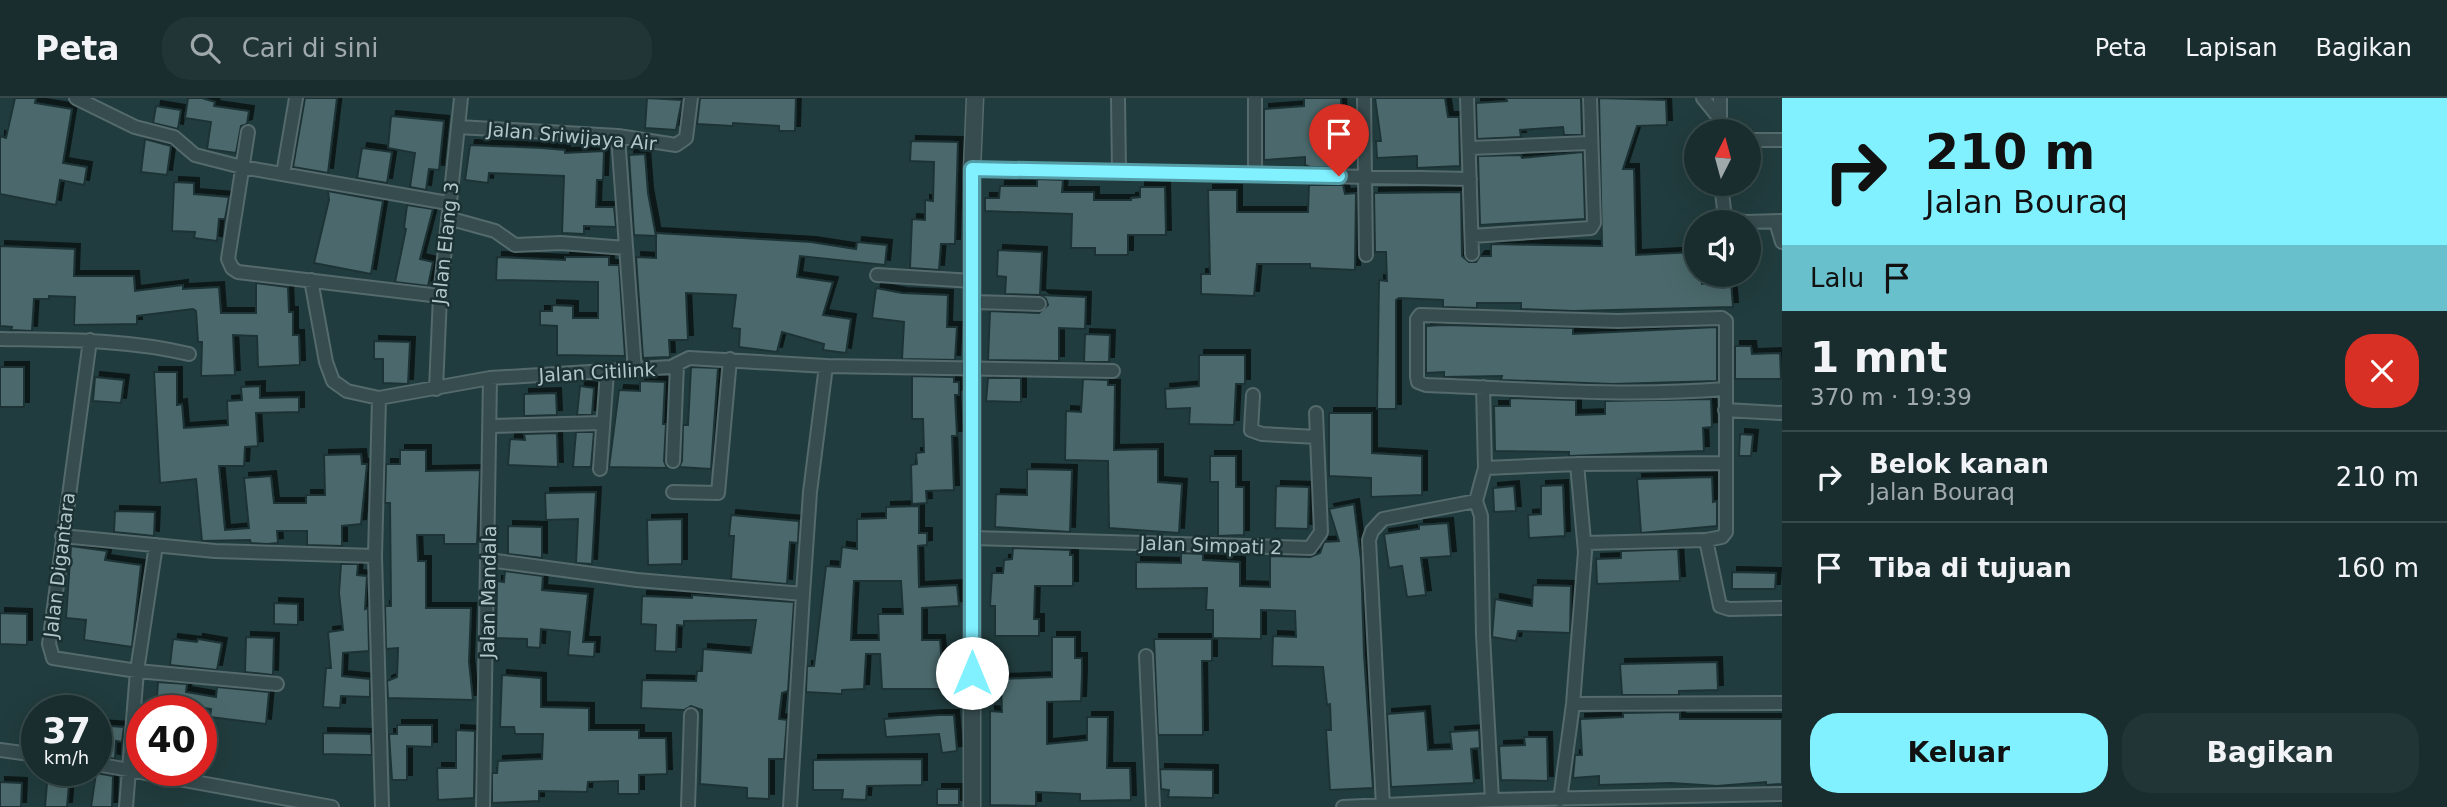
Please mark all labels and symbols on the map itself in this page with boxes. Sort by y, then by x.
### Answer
pin [1309,104,1369,176]
street label: Jalan Sriwijaya Air [485,118,658,154]
north arrow [1684,119,1760,196]
street label: Jalan Elang 3 [428,180,462,307]
street label: Jalan Citilink [537,358,656,386]
street label: Jalan Digantara [39,491,79,640]
street label: Jalan Mandala [476,525,500,660]
street label: Jalan Simpati 2 [1138,531,1283,558]
position arrow [935,636,1009,710]
speed limit sign: 40 [126,695,217,786]

